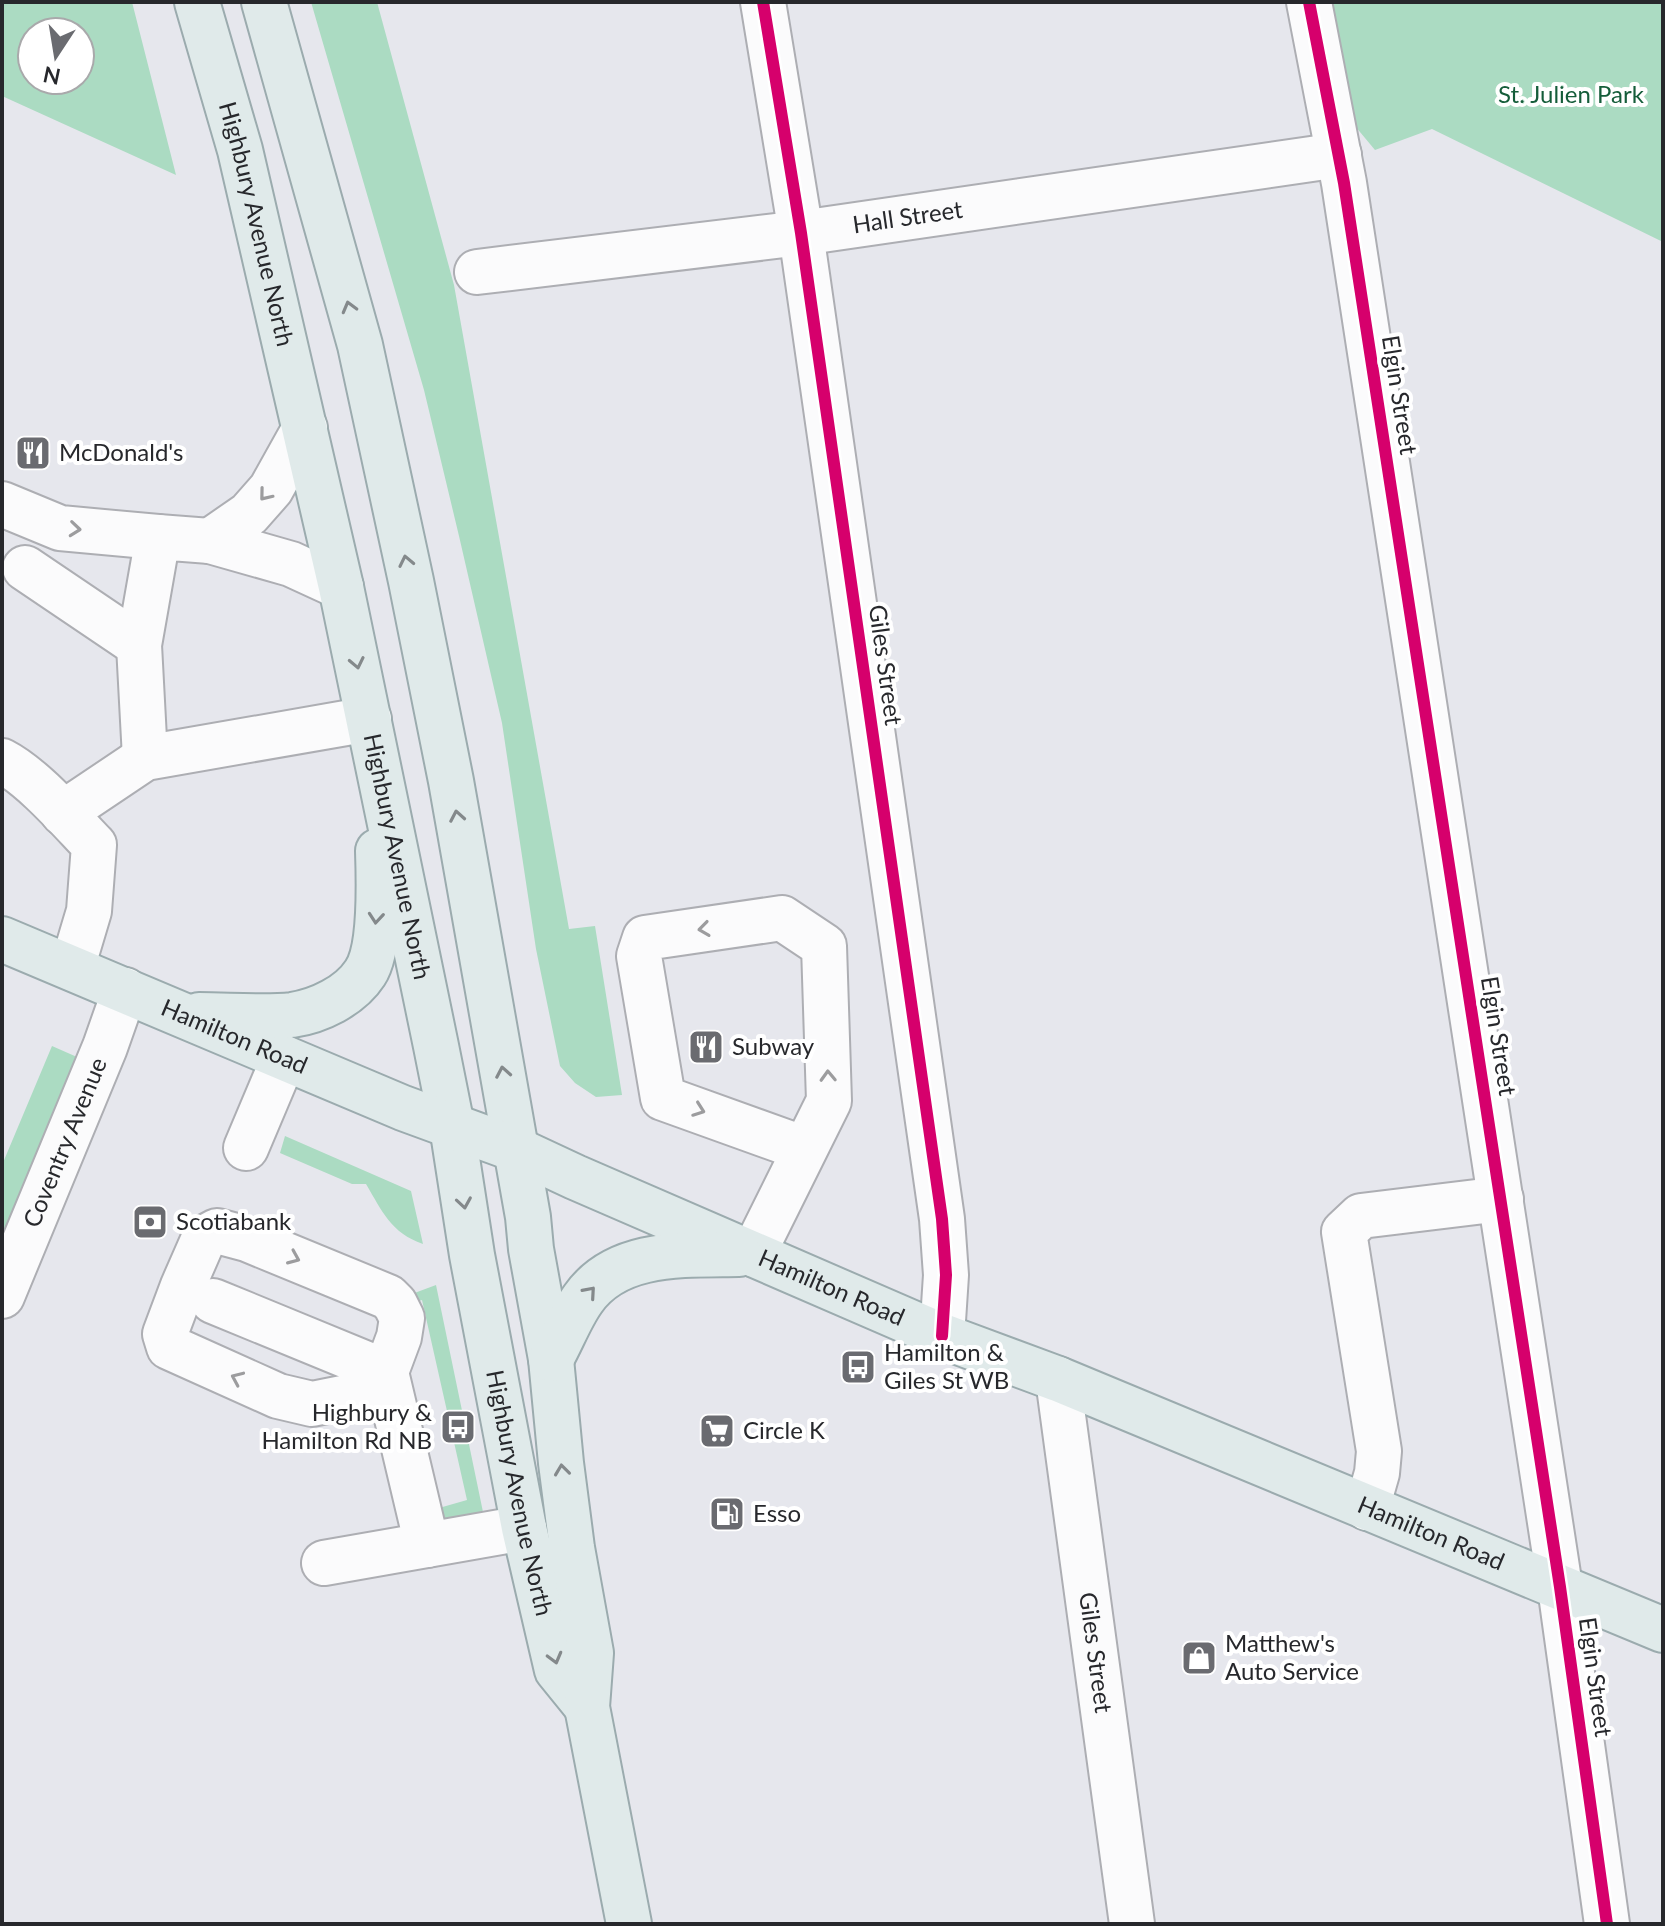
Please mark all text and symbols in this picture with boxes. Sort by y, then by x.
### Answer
north arrow [16,16,96,96]
text: N [41,61,63,91]
park label: St. Julien Park [1498,79,1645,108]
street label: Highbury Avenue North [214,98,301,349]
street label: Hall Street [851,194,965,238]
one-way arrow [342,301,359,315]
street label: Elgin Street [1377,333,1424,457]
restaurant icon: McDonald's [14,434,52,472]
place label: McDonald's [59,437,183,466]
one-way arrow [261,485,275,500]
one-way arrow [69,521,82,538]
one-way arrow [398,555,415,568]
street label: Giles Street [864,603,909,727]
one-way arrow [348,656,365,670]
street label: Highbury Avenue North [359,731,438,982]
one-way arrow [449,809,466,823]
one-way arrow [368,912,385,925]
one-way arrow [697,920,711,937]
street label: Elgin Street [1476,974,1523,1098]
street label: Hamilton Road [157,992,312,1079]
restaurant icon: Subway [687,1028,725,1066]
place label: Subway [732,1031,815,1060]
street label: Coventry Avenue [16,1053,112,1231]
one-way arrow [495,1065,512,1079]
one-way arrow [819,1069,837,1082]
one-way arrow [691,1101,705,1117]
one-way arrow [454,1196,471,1210]
bank icon: Scotiabank [131,1203,169,1241]
place label: Scotiabank [176,1206,292,1235]
street label: Hamilton Road [755,1242,909,1331]
one-way arrow [286,1248,300,1264]
one-way arrow [580,1287,595,1302]
place label: Hamilton & Giles St WB [884,1337,1009,1394]
bus stop icon: Hamilton & Giles St WB [839,1348,877,1386]
street label: Highbury Avenue North [481,1367,560,1618]
one-way arrow [231,1371,245,1387]
place label: Highbury & Hamilton Rd NB [261,1397,432,1454]
bus stop icon: Highbury & Hamilton Rd NB [439,1408,477,1446]
supermarket icon: Circle K [698,1412,736,1450]
place label: Circle K [743,1415,825,1444]
one-way arrow [554,1464,571,1477]
street label: Hamilton Road [1354,1489,1509,1576]
fuel station icon: Esso [708,1495,746,1533]
place label: Esso [753,1498,801,1527]
street label: Giles Street [1074,1590,1119,1715]
street label: Elgin Street [1574,1615,1619,1739]
place label: Matthew's Auto Service [1225,1628,1359,1685]
shop icon: Matthew's Auto Service [1180,1639,1218,1677]
one-way arrow [546,1651,562,1665]

